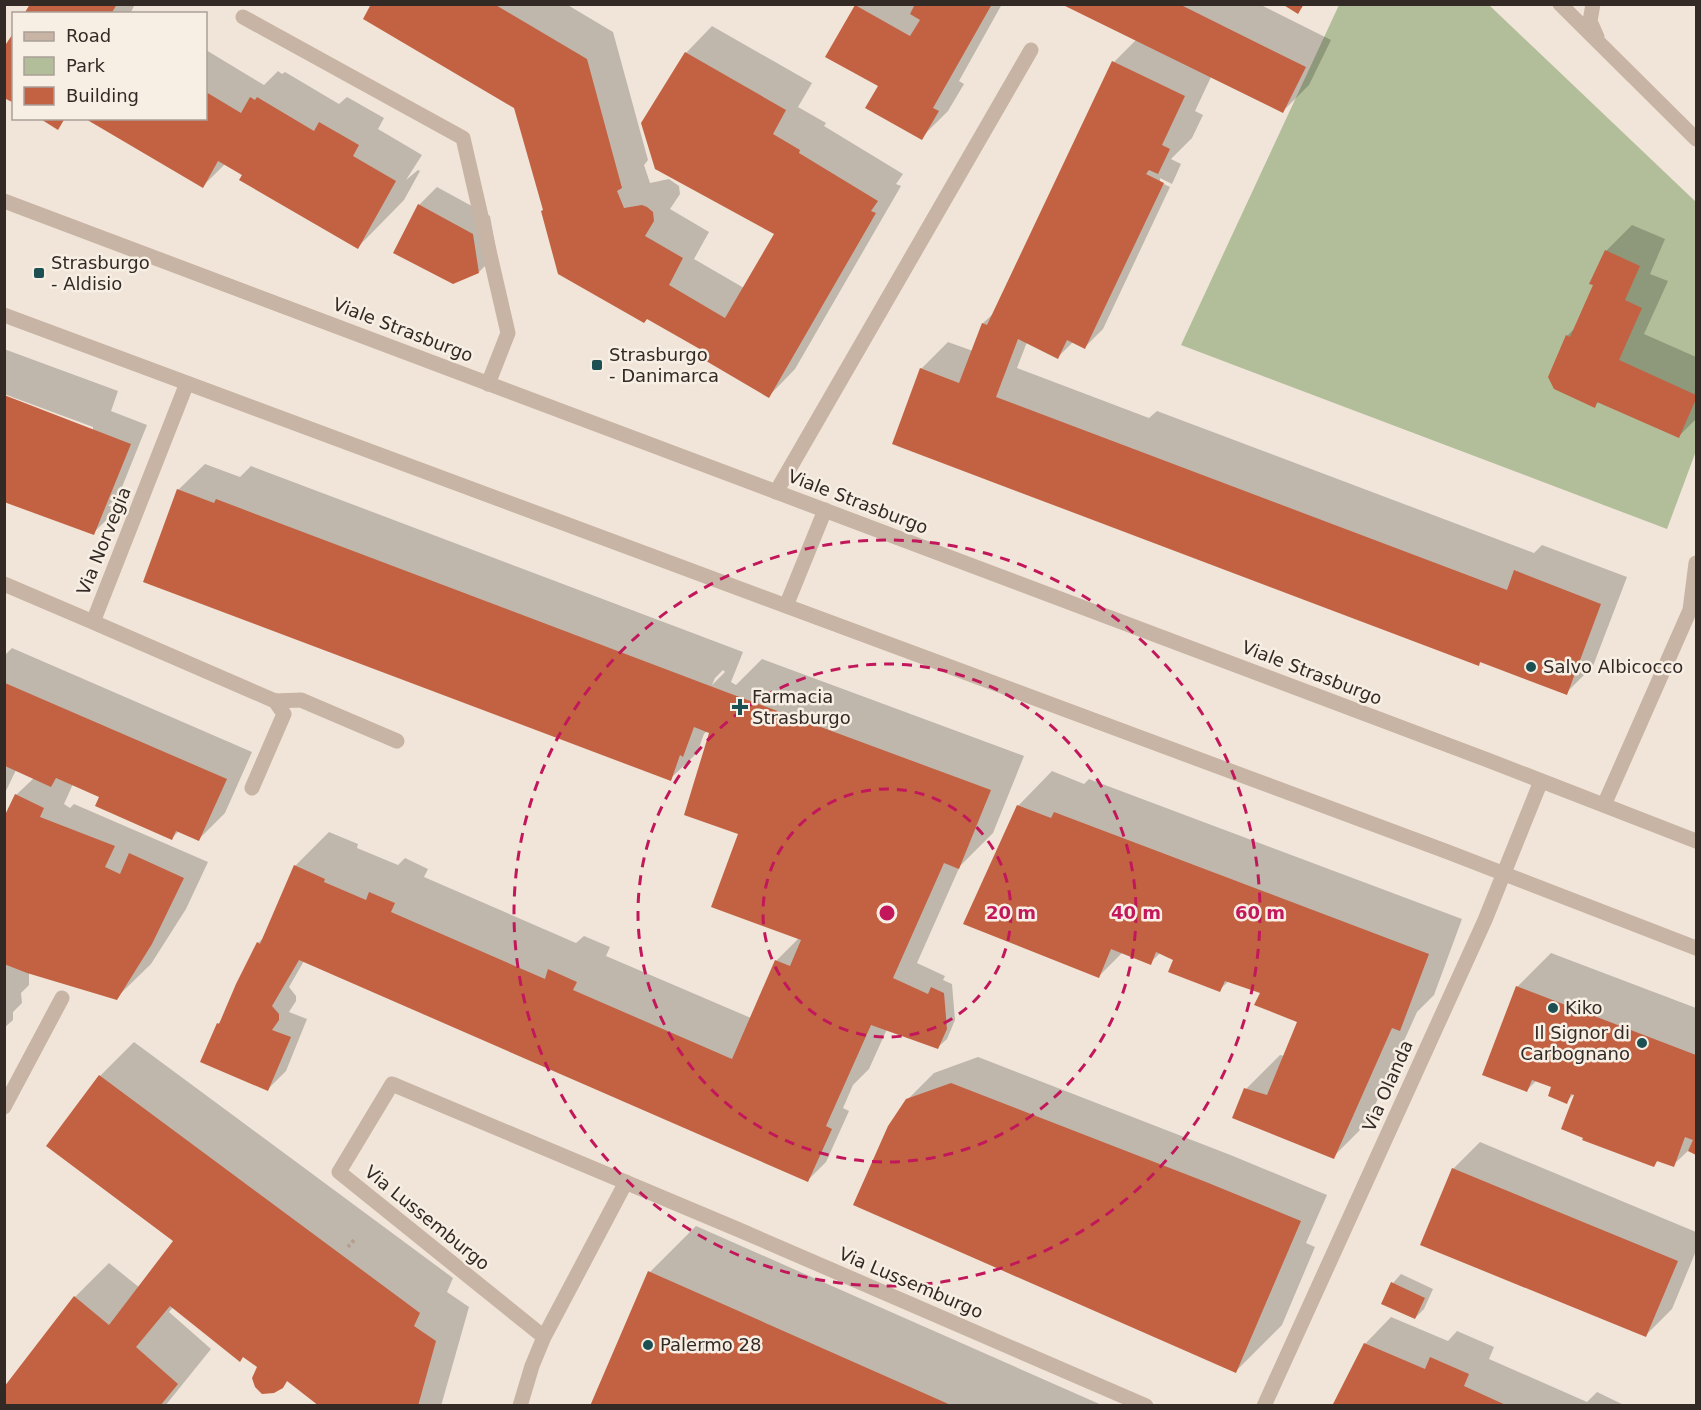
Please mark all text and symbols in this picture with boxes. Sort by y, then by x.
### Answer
legend [12,12,207,120]
text: Road [66,25,111,46]
text: Park [66,55,105,76]
text: Building [66,85,139,106]
place label: Strasburgo - Aldisio [51,252,150,294]
marker: Strasburgo - Aldisio [32,266,46,280]
street label: Viale Strasburgo [330,293,476,366]
place label: Strasburgo - Danimarca [609,344,719,386]
marker: Strasburgo - Danimarca [590,358,604,372]
street label: Viale Strasburgo [785,465,931,538]
street label: Via Norvegia [72,484,135,598]
street label: Viale Strasburgo [1239,636,1385,709]
place label: Salvo Albicocco [1543,656,1683,677]
marker: Salvo Albicocco [1524,660,1538,674]
place label: Farmacia Strasburgo [752,686,851,728]
marker: Farmacia Strasburgo [733,700,747,714]
text: 20 m [986,902,1036,923]
text: 40 m [1111,902,1161,923]
text: 60 m [1235,902,1285,923]
centre of rings [877,903,897,923]
place label: Kiko [1565,997,1603,1018]
marker: Kiko [1546,1001,1560,1015]
place label: Il Signor di Carbognano [1520,1022,1630,1064]
marker: Il Signor di Carbognano [1635,1036,1649,1050]
street label: Via Olanda [1358,1037,1417,1135]
street label: Via Lussemburgo [361,1161,494,1274]
street label: Via Lussemburgo [836,1243,986,1322]
place label: Palermo 28 [660,1334,761,1355]
marker: Palermo 28 [641,1338,655,1352]

